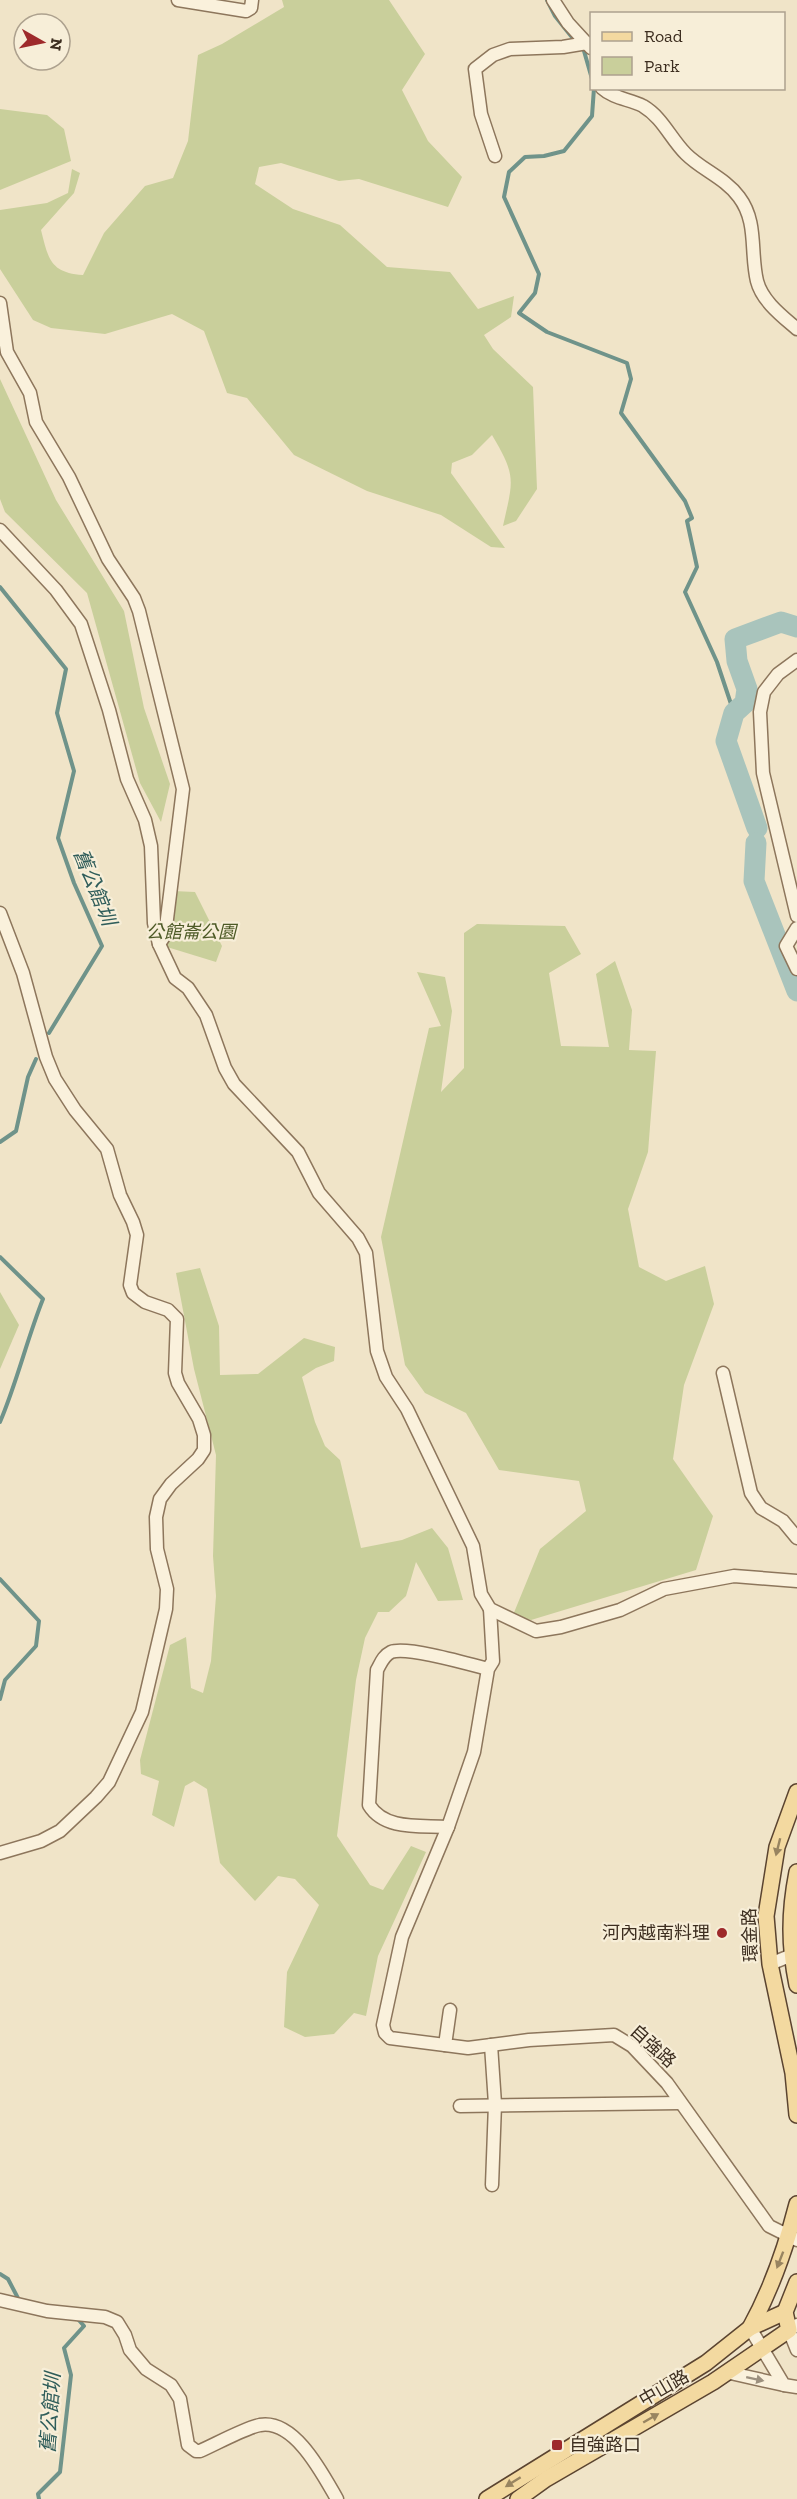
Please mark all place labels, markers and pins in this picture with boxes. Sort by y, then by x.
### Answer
place label: 河內越南料理 [602,1922,710,1944]
marker: 河內越南料理 [715,1926,729,1940]
place label: 自強路口 [569,2434,641,2456]
marker: 自強路口 [550,2438,564,2452]

